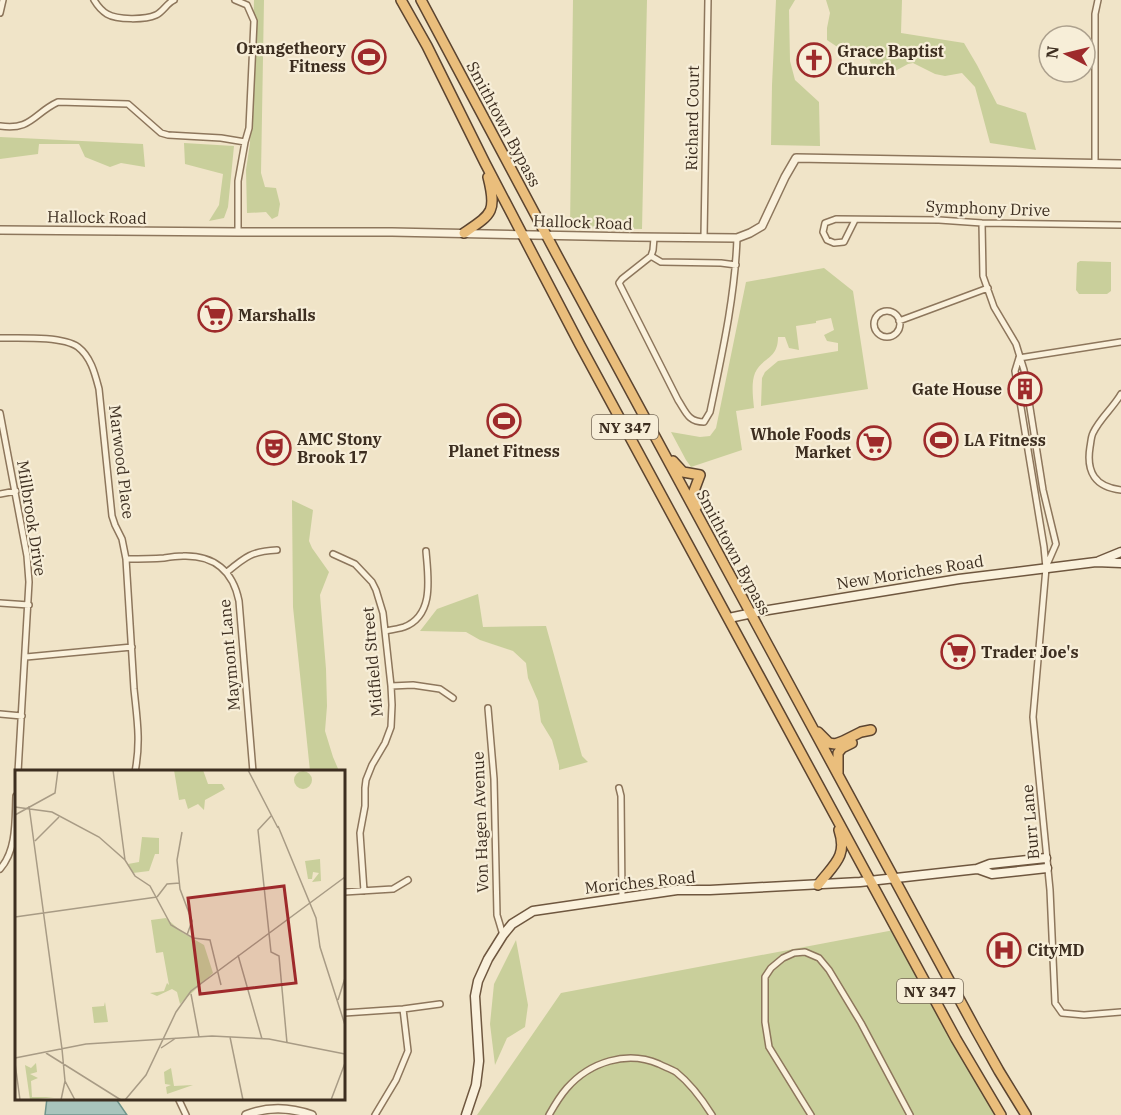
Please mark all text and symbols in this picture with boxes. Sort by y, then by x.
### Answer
north arrow [1037,24,1097,84]
place label: Orangetheory Fitness [236,38,347,76]
sports icon: Orangetheory Fitness [351,39,387,75]
place label: Grace Baptist Church [837,41,944,79]
church icon: Grace Baptist Church [796,42,832,78]
text: N [1041,45,1063,60]
street label: Smithtown Bypass [462,58,546,190]
street label: Richard Court [681,65,703,171]
street label: Symphony Drive [925,196,1051,220]
street label: Hallock Road [47,206,147,228]
street label: Hallock Road [533,210,633,234]
supermarket icon: Marshalls [197,297,233,333]
place label: Marshalls [238,305,316,325]
building icon: Gate House [1007,371,1043,407]
place label: Gate House [912,379,1002,399]
sports icon: Planet Fitness [486,403,522,439]
street label: Marwood Place [105,404,139,520]
road number: NY 347 [592,415,658,439]
sports icon: LA Fitness [923,422,959,458]
place label: Whole Foods Market [750,424,851,462]
supermarket icon: Whole Foods Market [856,425,892,461]
place label: AMC Stony Brook 17 [297,429,383,467]
theatre icon: AMC Stony Brook 17 [256,430,292,466]
place label: LA Fitness [964,430,1046,450]
place label: Planet Fitness [448,441,560,461]
street label: Millbrook Drive [13,459,51,577]
street label: Smithtown Bypass [692,486,776,618]
street label: New Moriches Road [835,550,985,594]
street label: Maymont Lane [214,598,244,712]
street label: Midfield Street [357,606,387,718]
supermarket icon: Trader Joe's [940,634,976,670]
place label: Trader Joe's [981,642,1079,662]
street label: Von Hagen Avenue [468,751,492,893]
inset map [15,770,345,1100]
street label: Burr Lane [1017,784,1043,860]
street label: Moriches Road [583,866,697,898]
hospital icon: CityMD [986,932,1022,968]
place label: CityMD [1027,940,1085,960]
road number: NY 347 [897,979,963,1003]

